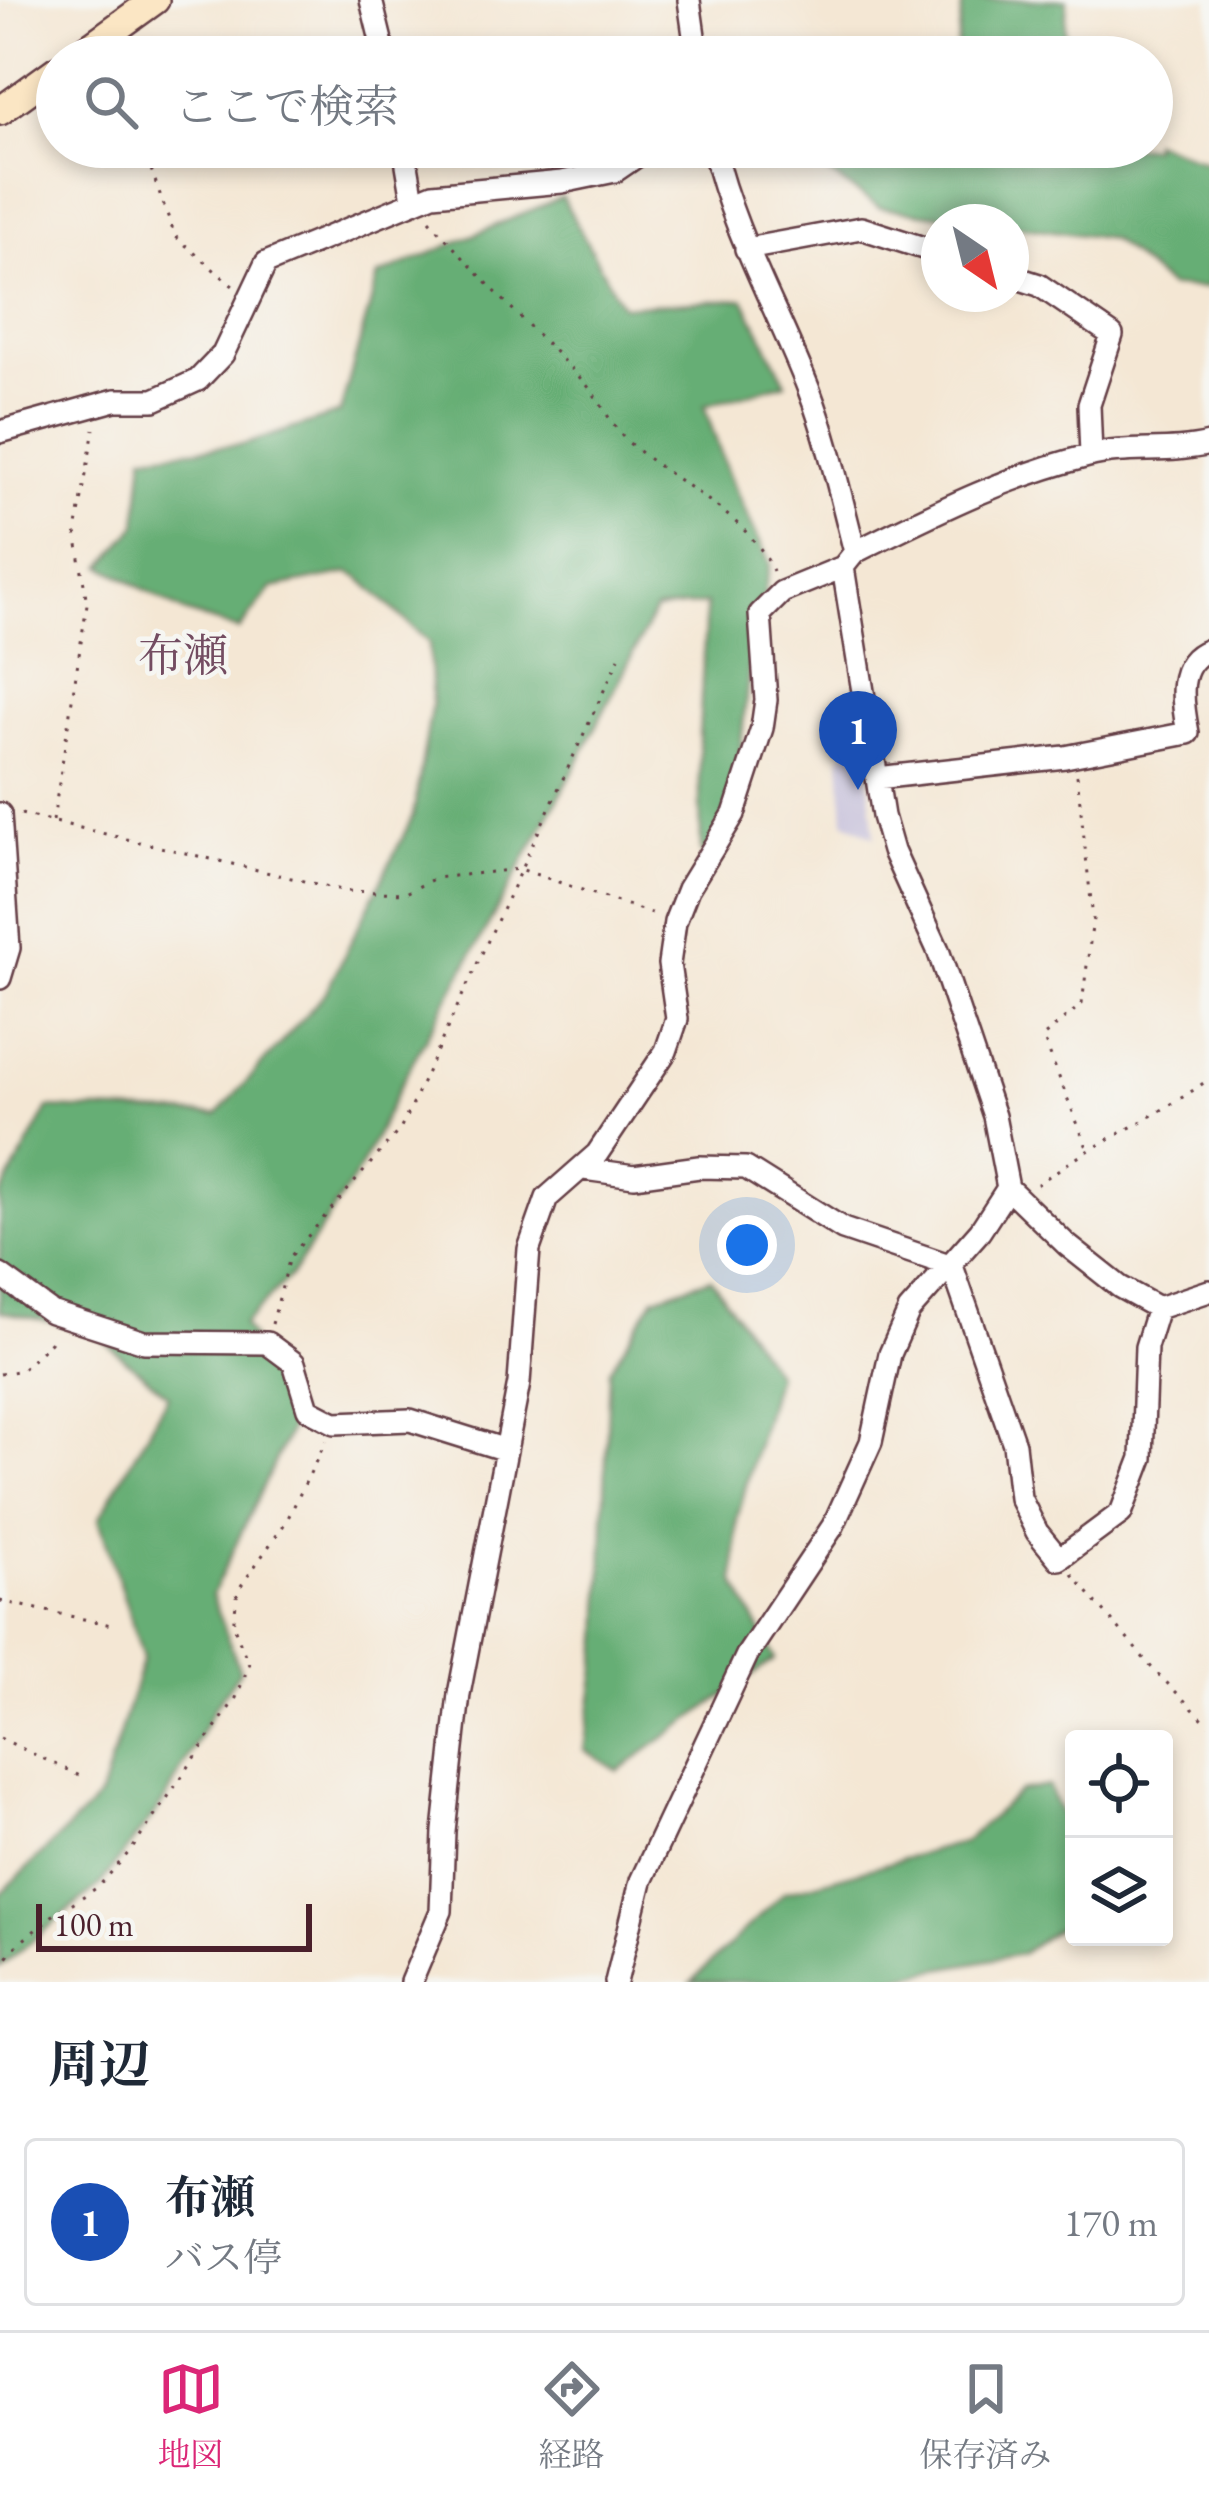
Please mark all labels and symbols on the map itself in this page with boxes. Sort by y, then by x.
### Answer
north arrow [921,204,1029,312]
district label: 布瀬 [138,626,228,684]
pin: 1 [819,691,897,790]
your location [717,1215,777,1275]
scale bar [36,1898,312,1951]

